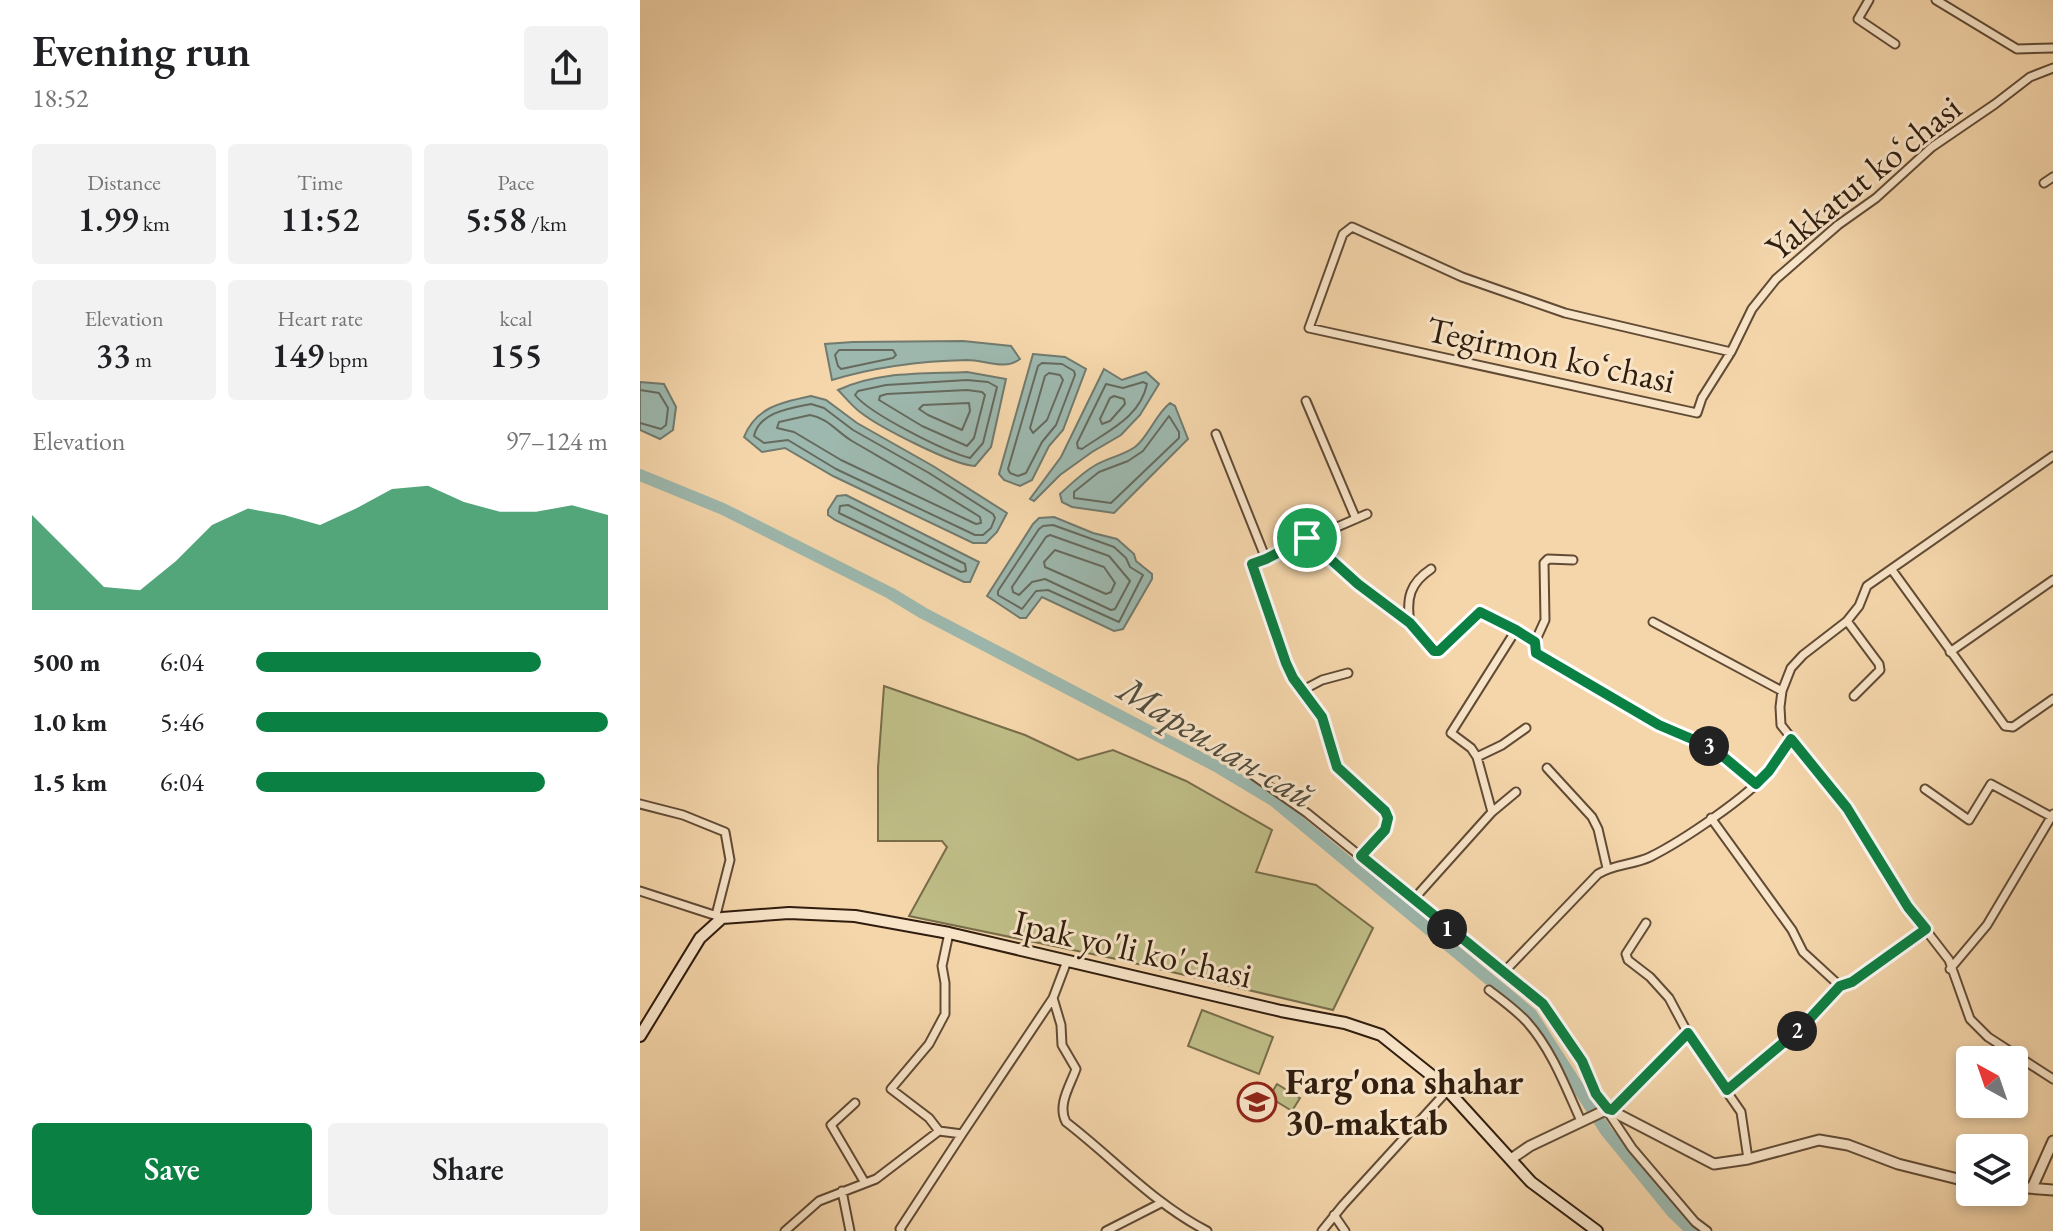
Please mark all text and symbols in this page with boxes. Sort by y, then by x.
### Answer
text: Evening run [32,22,251,79]
button: share [524,26,608,110]
text: 18:52 [32,81,88,115]
street label: Yakkatut koʻchasi [1756,84,1971,271]
text: Distance [87,168,161,197]
text: Time [297,168,343,197]
text: Pace [498,168,534,197]
text: 1.99 [78,197,138,241]
text: 11:52 [281,197,359,241]
text: 5:58 [465,197,526,241]
text: km [138,209,170,238]
text: /km [526,209,567,238]
text: Elevation [84,304,164,333]
text: Heart rate [277,304,363,333]
text: kcal [499,304,533,333]
street label: Tegirmon koʻchasi [1422,305,1680,404]
text: 33 [96,333,131,377]
text: 149 [272,333,324,377]
text: 155 [490,333,542,377]
text: m [131,345,152,374]
text: bpm [324,345,368,374]
text: Elevation [32,424,126,458]
text: 97–124 m [506,424,608,458]
pin [1273,504,1341,572]
icon: arrive [1285,516,1329,560]
text: 500 m [32,645,100,679]
text: 6:04 [160,645,204,679]
water label: Маргилан-сай [1108,663,1324,819]
text: 1.0 km [32,705,107,739]
text: 5:46 [160,705,204,739]
pin: 3 [1689,726,1729,766]
text: 3 [1703,731,1715,760]
text: 1.5 km [32,765,107,799]
text: 6:04 [160,765,204,799]
street label: Ipak yo'li ko'chasi [1009,898,1257,999]
pin: 1 [1427,909,1467,949]
text: 1 [1441,914,1453,943]
pin: 2 [1777,1011,1817,1051]
text: 2 [1791,1016,1803,1045]
north arrow [1956,1046,2028,1118]
map controls [1956,1046,2028,1206]
place label: Farg'ona shahar 30-maktab [1285,1058,1524,1146]
school or university icon: Farg'ona shahar 30-maktab [1236,1081,1278,1123]
button: Save [32,1123,312,1215]
button: Share [328,1123,608,1215]
button: layers [1956,1134,2028,1206]

